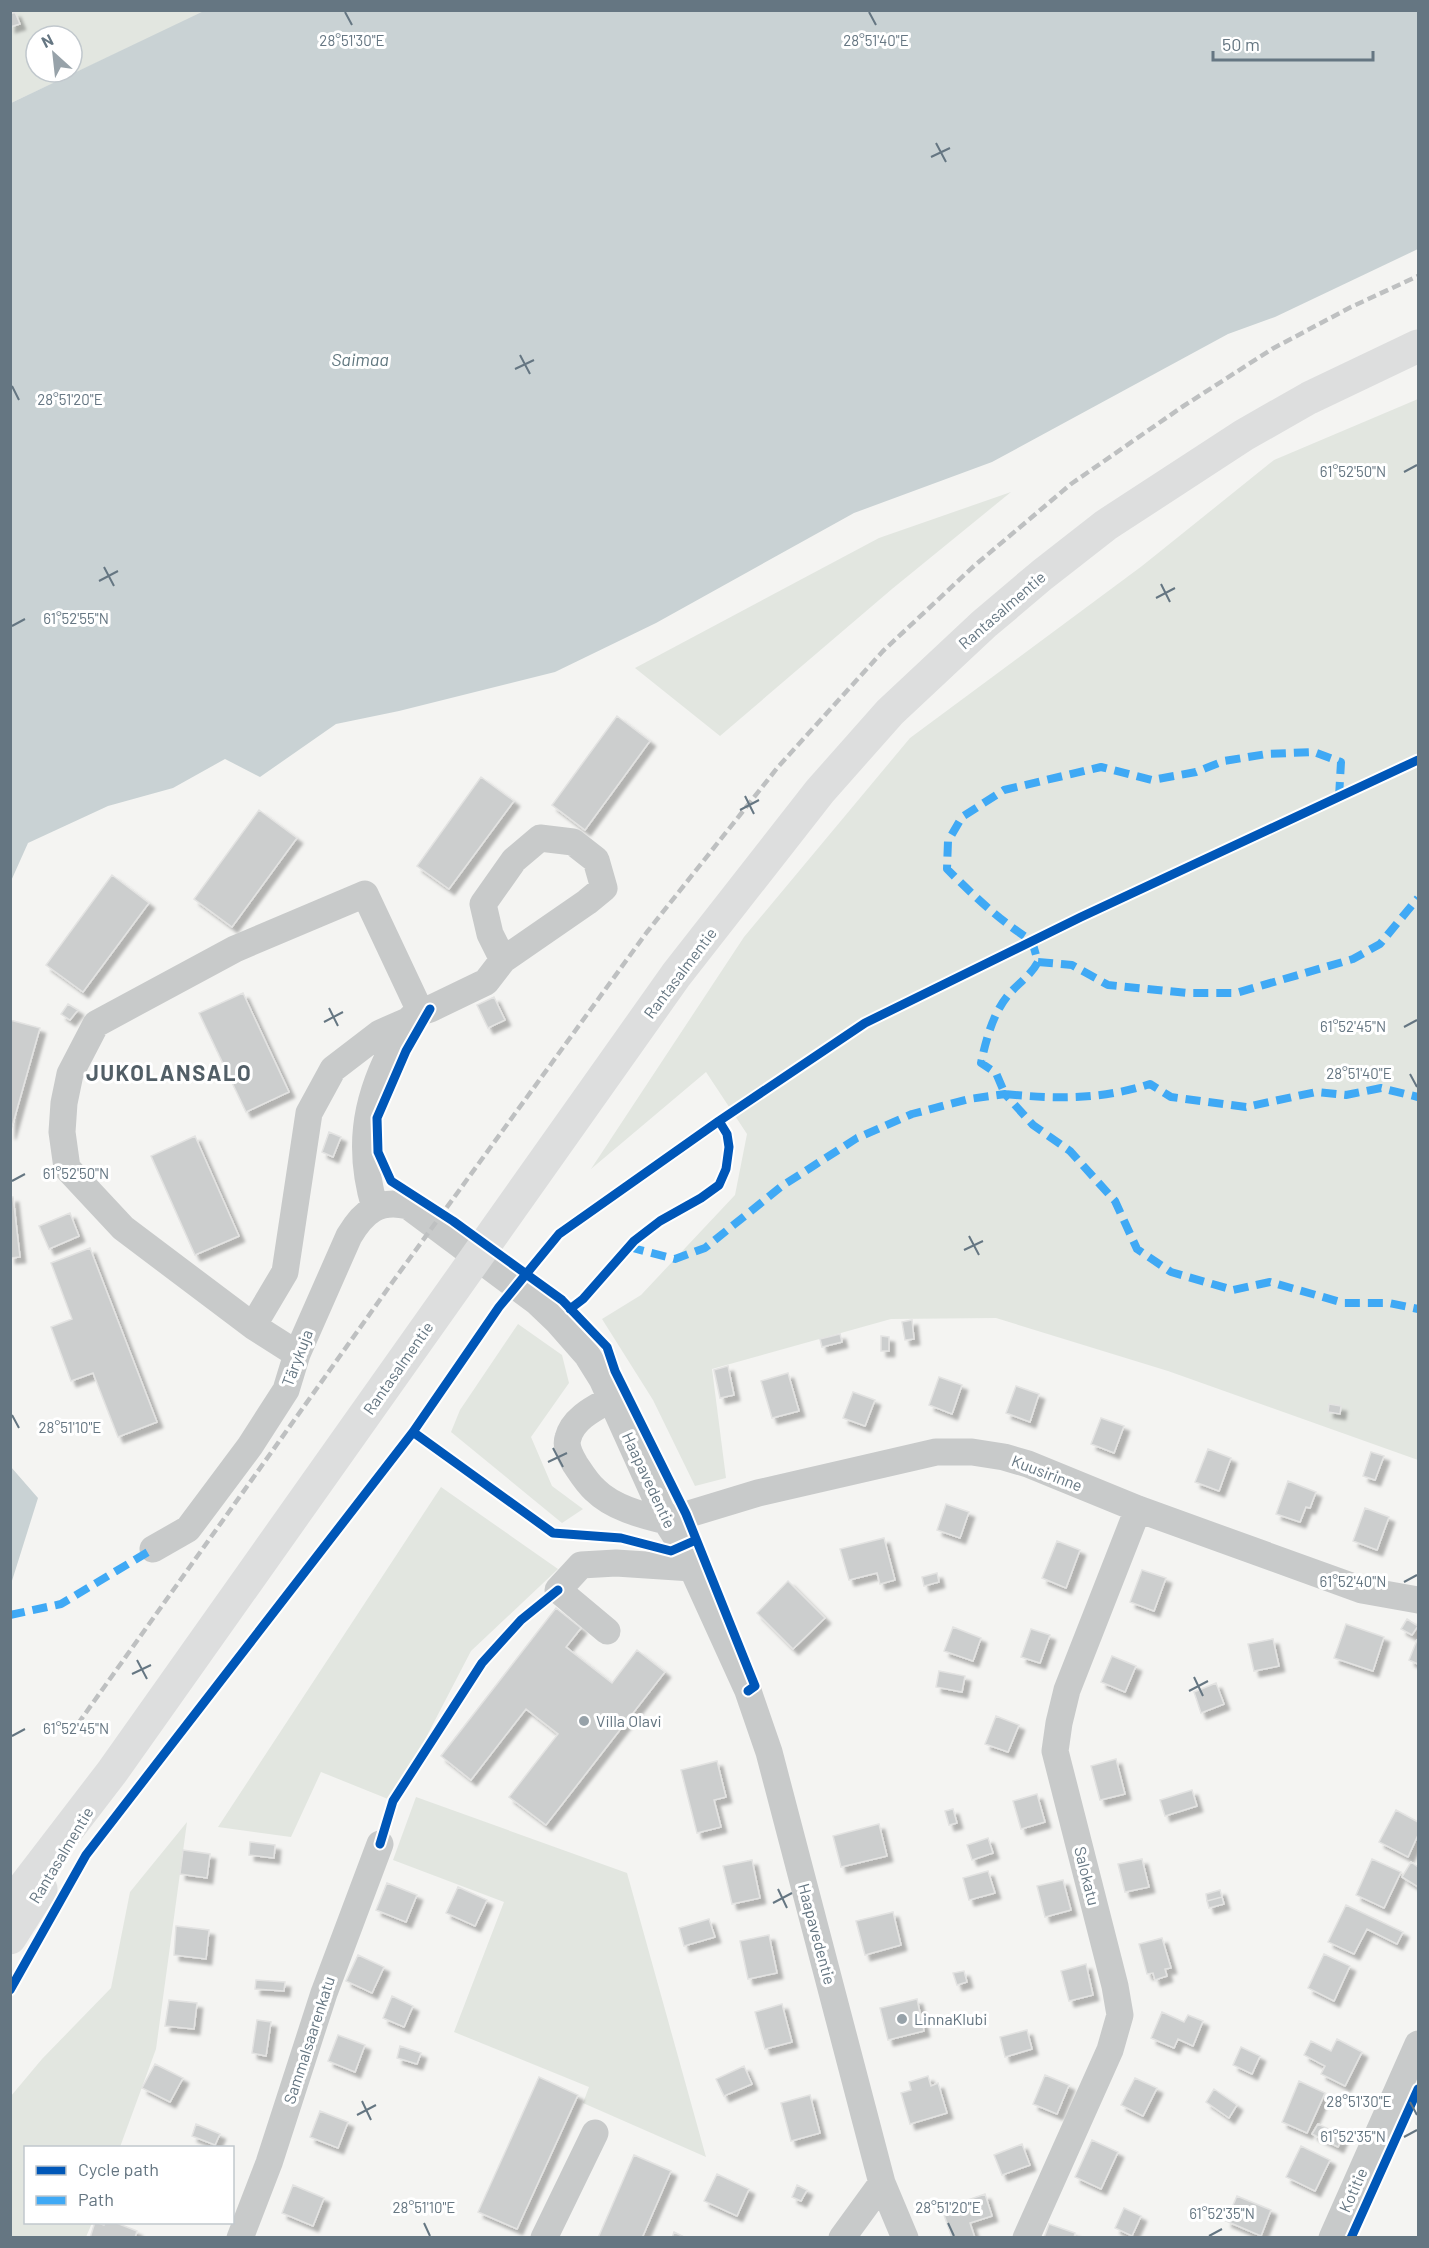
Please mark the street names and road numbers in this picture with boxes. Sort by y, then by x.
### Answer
street label: Rantasalmentie [954,567,1049,653]
street label: Rantasalmentie [639,924,720,1022]
street label: Rantasalmentie [359,1318,437,1418]
street label: Tärykuja [277,1327,316,1389]
street label: Haapavedentie [619,1429,680,1531]
street label: Kuusirinne [1009,1450,1085,1495]
street label: Rantasalmentie [24,1803,97,1906]
street label: Salokatu [1071,1844,1104,1907]
street label: Haapavedentie [795,1881,840,1987]
street label: Sammalsaarenkatu [279,1974,338,2106]
street label: Kotitie [1334,2165,1371,2215]

